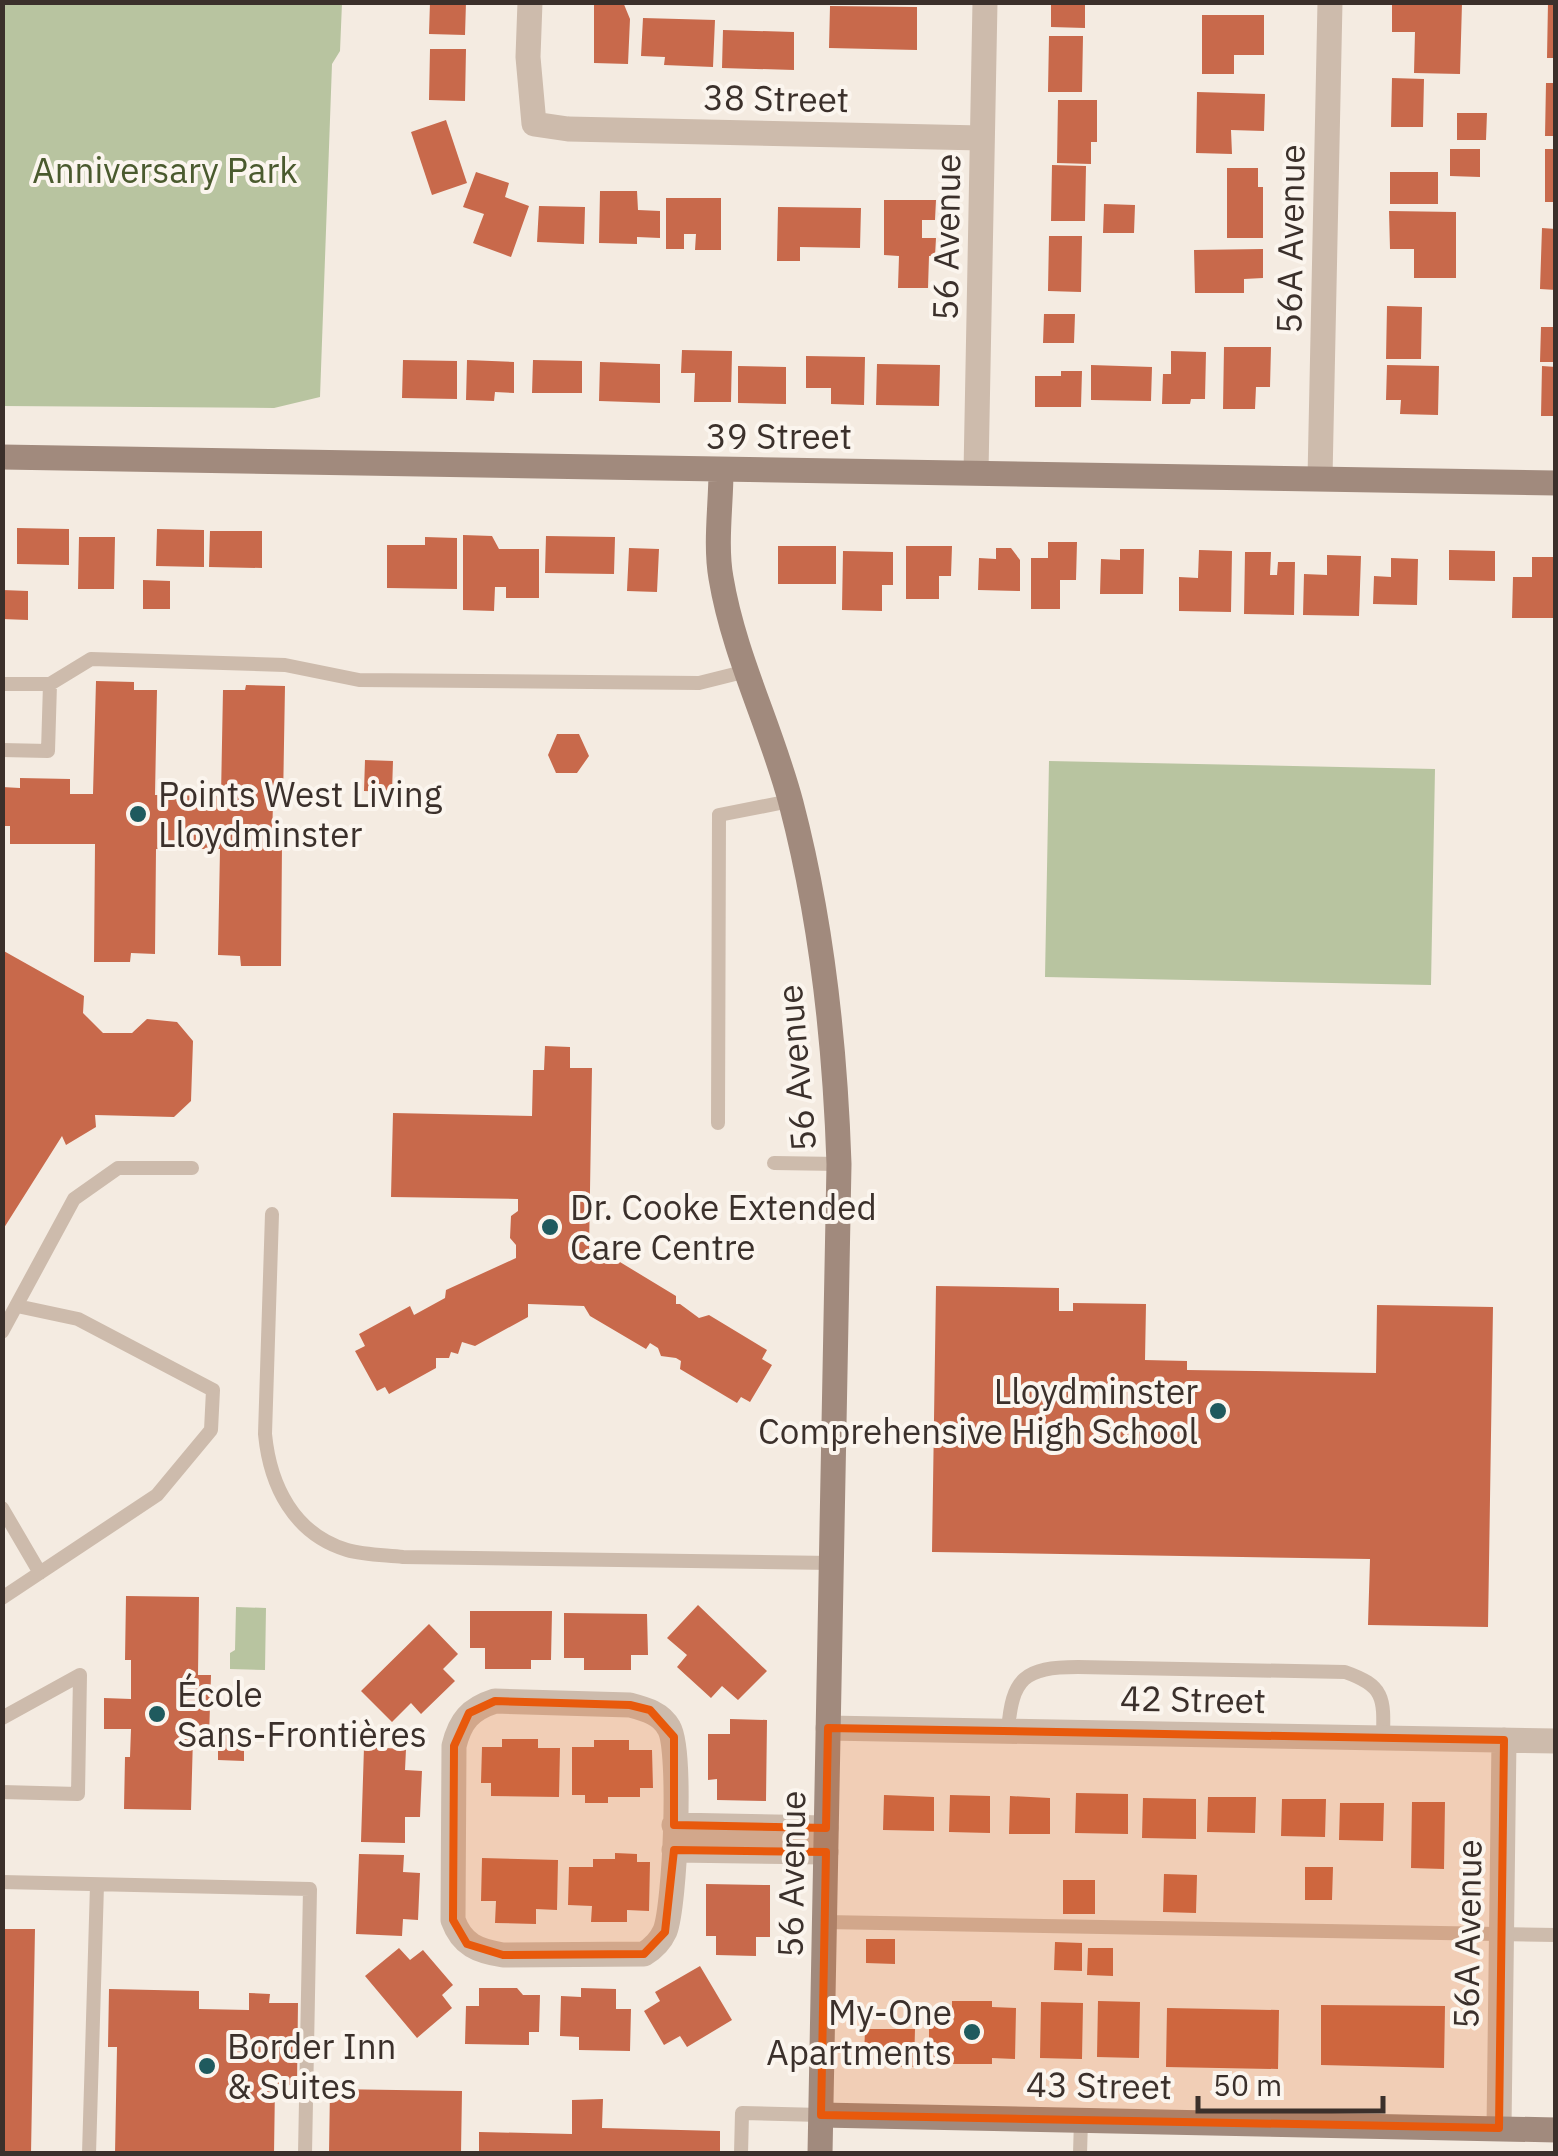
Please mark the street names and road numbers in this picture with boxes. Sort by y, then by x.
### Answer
street label: 38 Street [702,74,850,122]
street label: 56A Avenue [1265,144,1315,334]
street label: 56 Avenue [922,153,970,321]
street label: 39 Street [706,413,852,459]
street label: 56 Avenue [766,983,826,1153]
street label: 42 Street [1119,1675,1267,1723]
street label: 56 Avenue [767,1790,815,1958]
street label: 56A Avenue [1442,1839,1492,2029]
street label: 43 Street [1025,2061,1173,2109]

